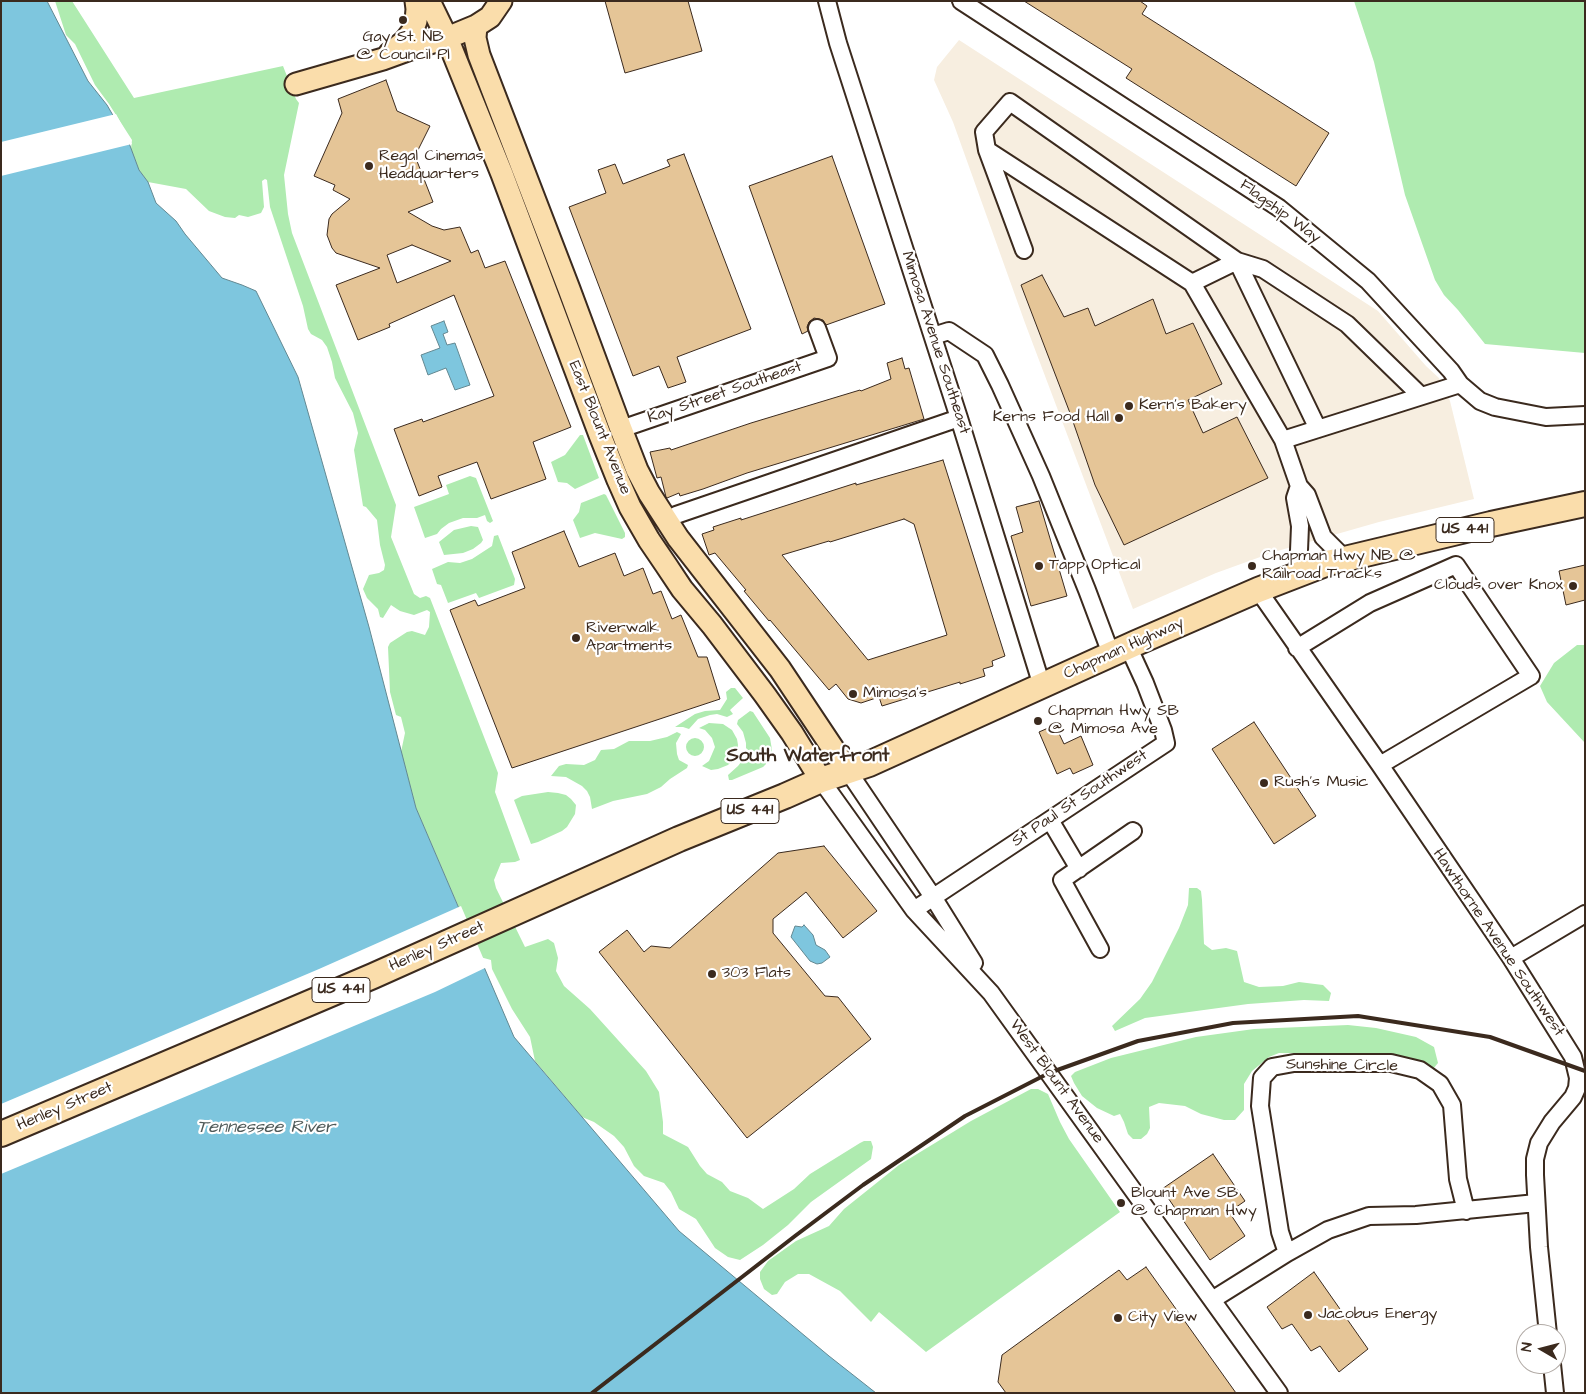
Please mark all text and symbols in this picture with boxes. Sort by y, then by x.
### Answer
marker: Gay St. NB @ Council Pl [397,14,409,26]
place label: Gay St. NB @ Council Pl [356,28,450,66]
place label: Regal Cinemas Headquarters [379,147,483,185]
marker: Regal Cinemas Headquarters [363,160,375,172]
street label: Flagship Way [1236,176,1324,248]
street label: Mimosa Avenue Southeast [896,249,974,437]
street label: East Blount Avenue [563,358,635,498]
street label: Kay Street Southeast [645,358,805,428]
place label: Kern's Bakery [1139,396,1247,416]
marker: Kern's Bakery [1123,400,1135,412]
place label: Kerns Food Hall [993,408,1109,428]
marker: Kerns Food Hall [1113,412,1125,424]
road number: US 441 [1436,518,1494,542]
place label: Chapman Hwy NB @ Railroad Tracks [1262,547,1416,585]
place label: Tapp Optical [1049,556,1141,576]
marker: Tapp Optical [1033,560,1045,572]
marker: Chapman Hwy NB @ Railroad Tracks [1246,560,1258,572]
place label: Clouds over Knox [1434,576,1563,596]
marker: Clouds over Knox [1567,580,1579,592]
street label: Chapman Highway [1061,614,1187,684]
place label: Riverwalk Apartments [586,619,672,657]
marker: Riverwalk Apartments [570,632,582,644]
place label: Mimosa's [863,684,927,704]
marker: Mimosa's [847,688,859,700]
place label: Chapman Hwy SB @ Mimosa Ave [1048,702,1179,740]
marker: Chapman Hwy SB @ Mimosa Ave [1032,715,1044,727]
district label: South Waterfront [727,746,889,768]
street label: St Paul St Southwest [1008,746,1152,852]
place label: Rush's Music [1274,773,1368,793]
marker: Rush's Music [1258,777,1270,789]
road number: US 441 [721,798,779,824]
street label: Hawthorne Avenue Southwest [1428,845,1568,1041]
street label: Henley Street [386,917,488,977]
place label: 303 Flats [722,964,791,984]
marker: 303 Flats [706,968,718,980]
road number: US 441 [312,978,370,1002]
street label: West Blount Avenue [1005,1016,1107,1148]
street label: Sunshine Circle [1286,1055,1398,1077]
street label: Henley Street [14,1078,116,1136]
water label: Tennessee River [197,1117,335,1139]
place label: Blount Ave SB @ Chapman Hwy [1131,1184,1257,1222]
marker: Blount Ave SB @ Chapman Hwy [1115,1197,1127,1209]
place label: Jacobus Energy [1318,1305,1437,1325]
place label: City View [1128,1308,1197,1328]
marker: Jacobus Energy [1302,1309,1314,1321]
marker: City View [1112,1312,1124,1324]
north arrow [1516,1324,1566,1374]
text: N [1517,1341,1538,1353]

